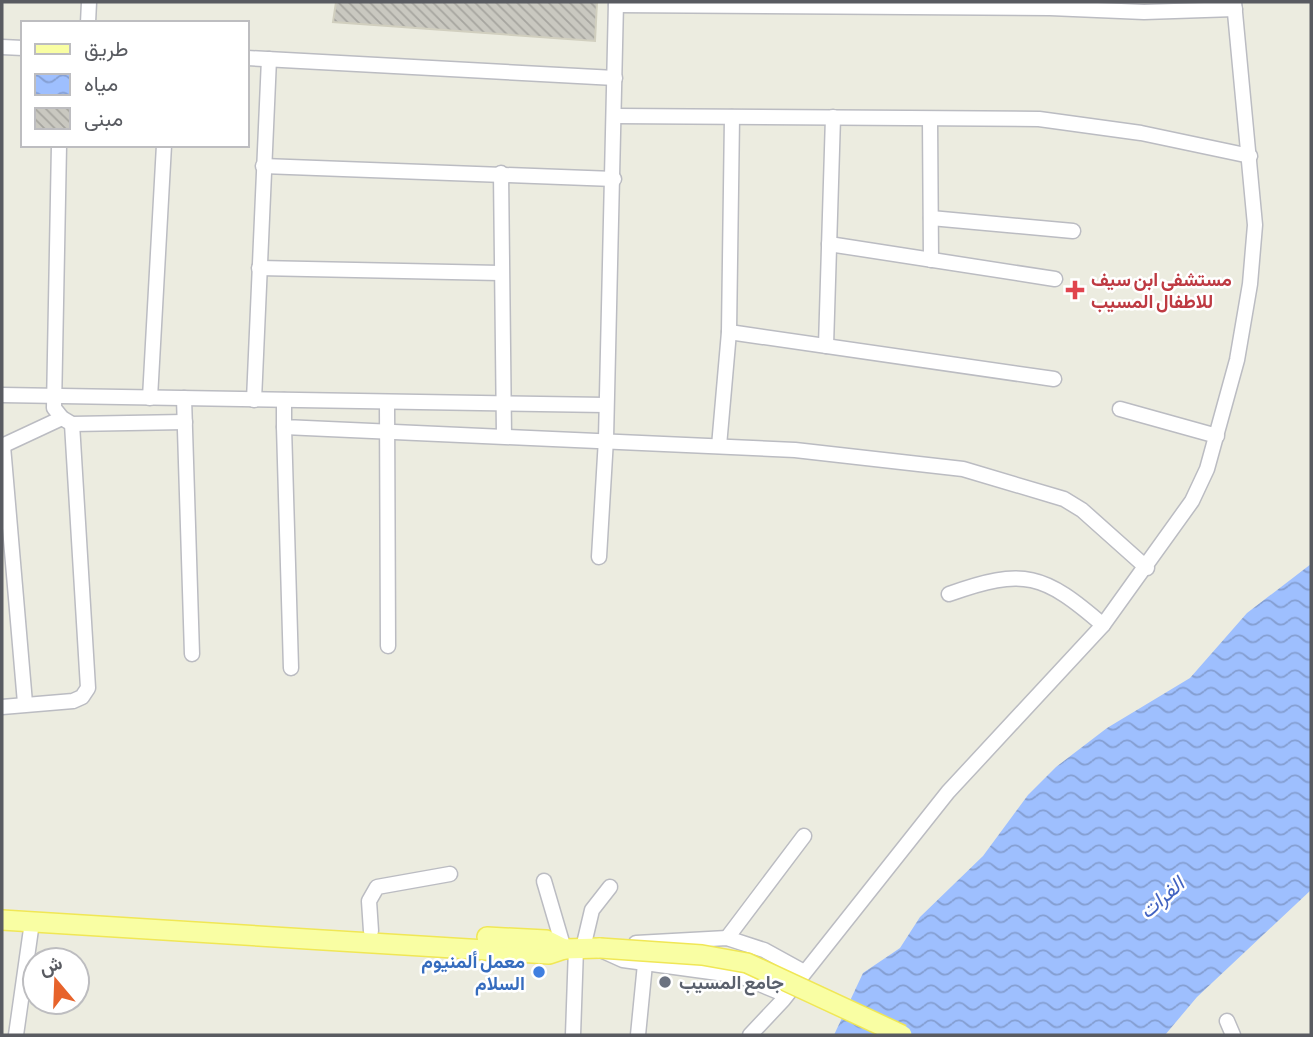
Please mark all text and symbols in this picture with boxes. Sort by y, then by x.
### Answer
legend [21,21,248,147]
text: طريق [84,36,129,62]
text: مياه [84,71,118,96]
text: مبنى [84,106,123,131]
place label: مستشفى ابن سيف للاطفال المسيب [1091,268,1232,313]
marker: مستشفى ابن سيف للاطفال المسيب [1065,280,1085,300]
water label: الفرات [1134,870,1191,924]
north arrow [21,946,91,1016]
place label: معمل ألمنيوم السلام [421,950,525,996]
text: ش [36,951,65,980]
marker: معمل ألمنيوم السلام [531,964,547,980]
place label: جامع المسيب [679,971,784,996]
marker: جامع المسيب [657,974,673,990]

